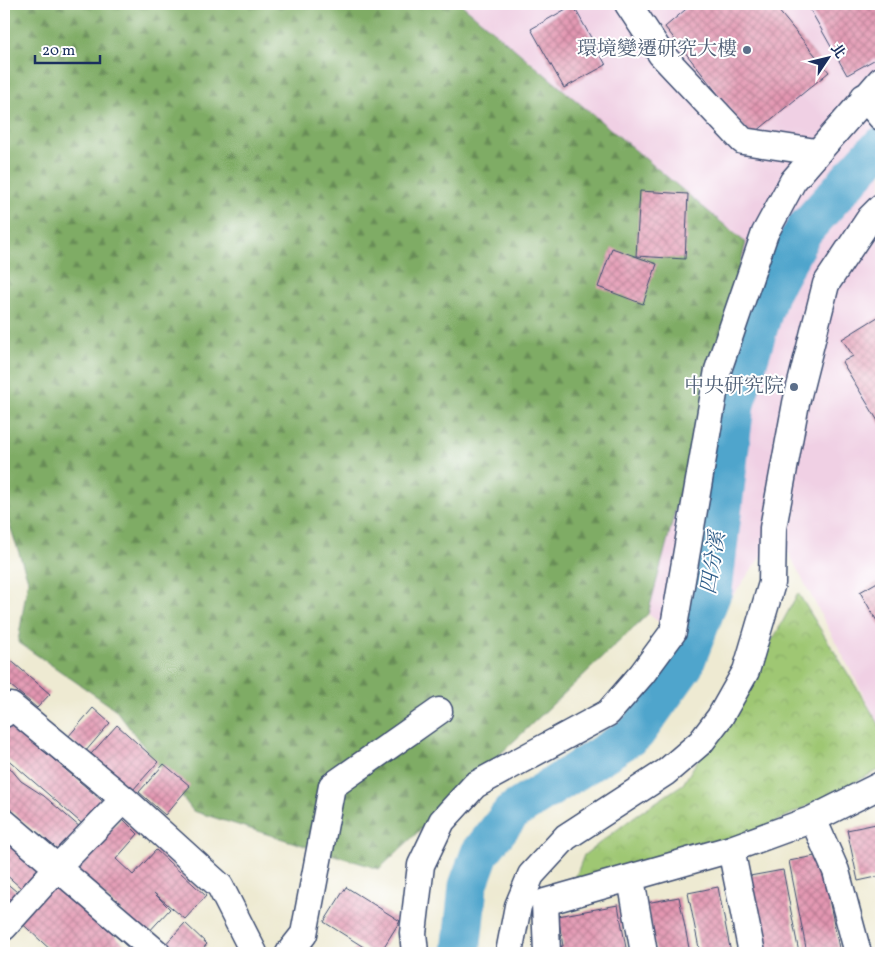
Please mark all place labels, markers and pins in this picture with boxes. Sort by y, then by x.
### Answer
place label: 環境變遷研究大樓 [577,36,737,64]
marker: 環境變遷研究大樓 [741,44,753,56]
place label: 中央研究院 [684,373,784,401]
marker: 中央研究院 [788,381,800,393]

